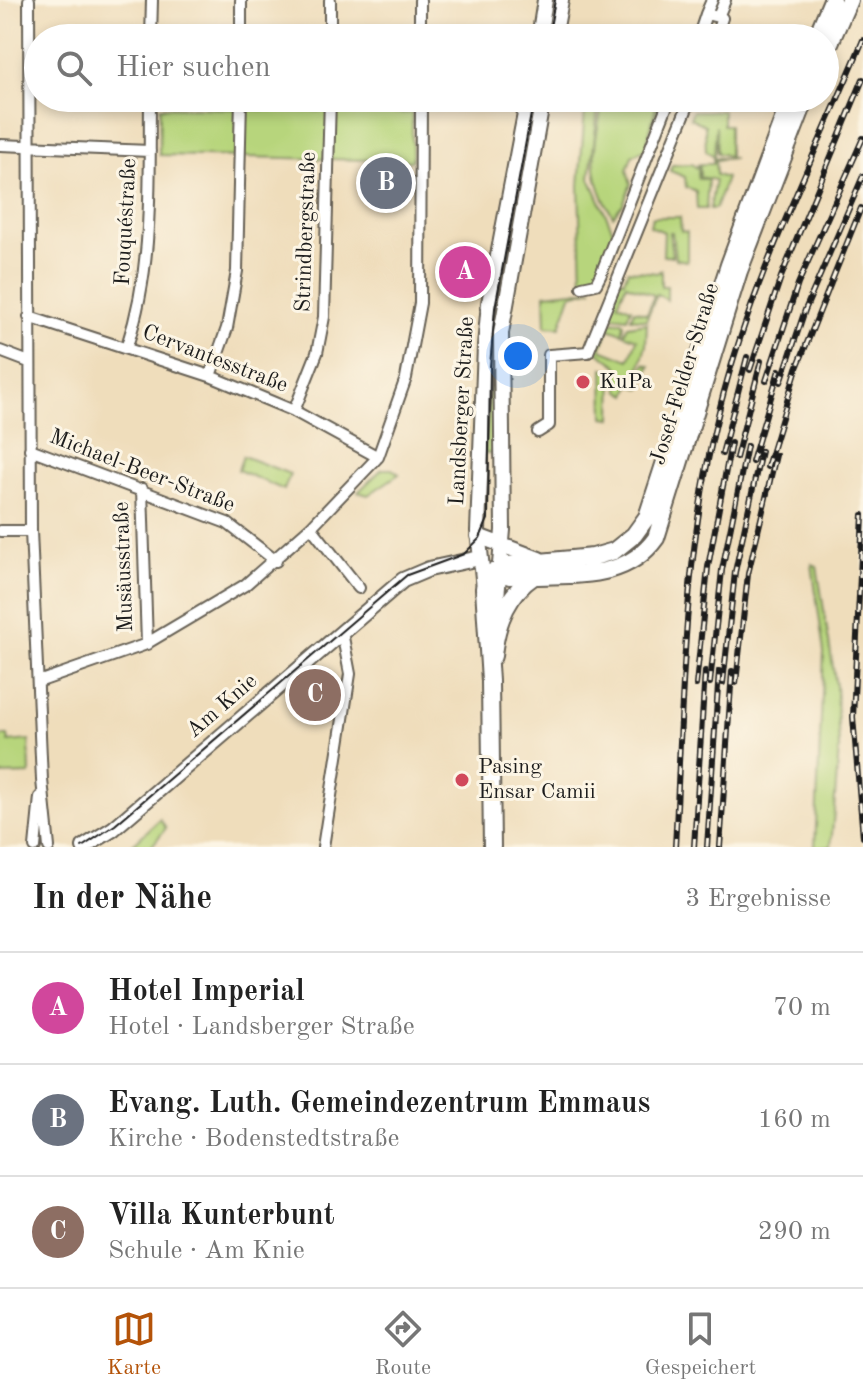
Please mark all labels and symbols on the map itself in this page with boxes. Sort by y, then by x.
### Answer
street label: Strindbergstraße [292,151,320,313]
pin: B [360,153,412,213]
street label: Fouquéstraße [112,158,140,286]
pin: A [439,242,491,302]
street label: Josef-Felder-Straße [647,280,723,468]
street label: Landsberger Straße [446,316,478,506]
street label: Cervantesstraße [139,321,291,397]
your location [498,336,538,376]
place label: KuPa [599,371,652,393]
marker: KuPa [574,373,592,391]
street label: Michael-Beer-Straße [46,426,238,516]
street label: Musäusstraße [111,501,137,633]
pin: C [289,665,341,725]
street label: Am Knie [183,670,261,742]
place label: Pasing Ensar Camii [478,756,596,803]
marker: Pasing Ensar Camii [453,771,471,789]

